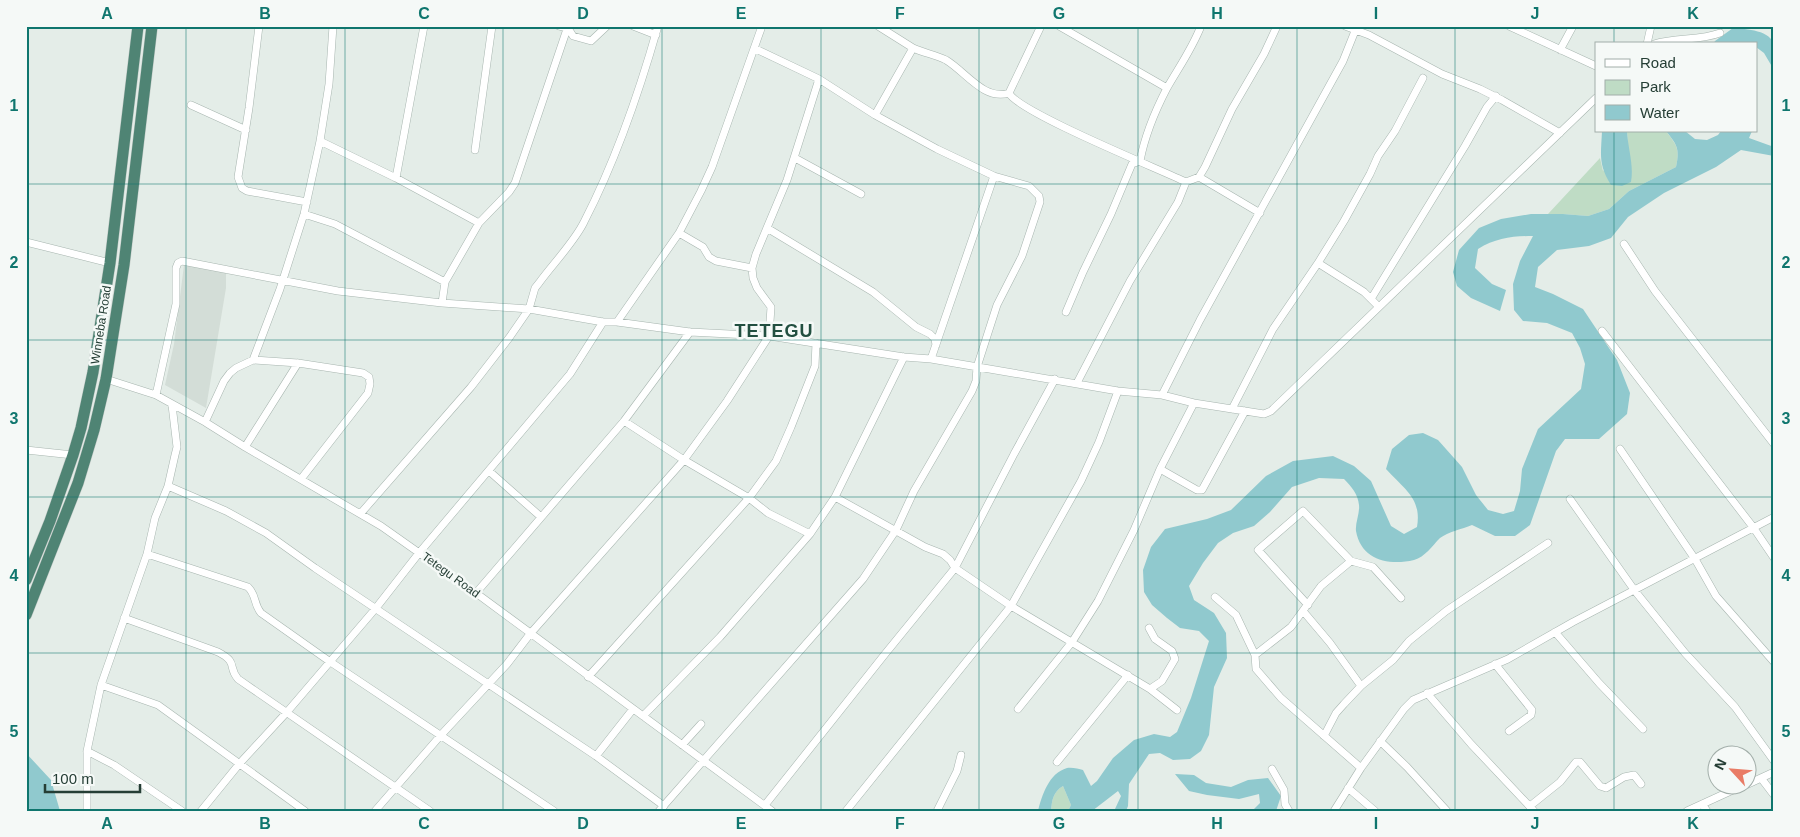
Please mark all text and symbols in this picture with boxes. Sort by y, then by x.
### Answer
text: A [101,5,113,22]
text: B [259,5,271,22]
text: C [418,5,430,22]
text: D [577,5,589,22]
text: E [736,5,747,22]
text: F [895,5,905,22]
text: G [1053,5,1065,22]
text: H [1211,5,1223,22]
text: I [1374,5,1378,22]
text: J [1531,5,1539,22]
text: K [1687,5,1699,22]
legend [1595,42,1758,132]
text: Road [1640,54,1676,71]
text: Park [1640,78,1671,95]
text: 1 [10,97,19,114]
text: 1 [1782,97,1791,114]
text: Water [1640,104,1679,121]
text: 2 [10,254,19,271]
text: 2 [1782,254,1791,271]
street label: Winneba Road [88,285,114,365]
district label: TETEGU [734,321,814,341]
text: 3 [10,410,19,427]
text: 3 [1782,410,1791,427]
street label: Tetegu Road [419,549,483,601]
text: 4 [10,567,19,584]
text: 4 [1782,567,1791,584]
text: 5 [10,723,19,740]
text: 5 [1782,723,1791,740]
north arrow [1708,744,1758,794]
text: N [1711,756,1730,772]
scale bar [45,762,140,794]
text: 100 m [52,770,94,787]
text: A [101,815,113,832]
text: B [259,815,271,832]
text: C [418,815,430,832]
text: D [577,815,589,832]
text: E [736,815,747,832]
text: F [895,815,905,832]
text: G [1053,815,1065,832]
text: H [1211,815,1223,832]
text: I [1374,815,1378,832]
text: J [1531,815,1539,832]
text: K [1687,815,1699,832]

